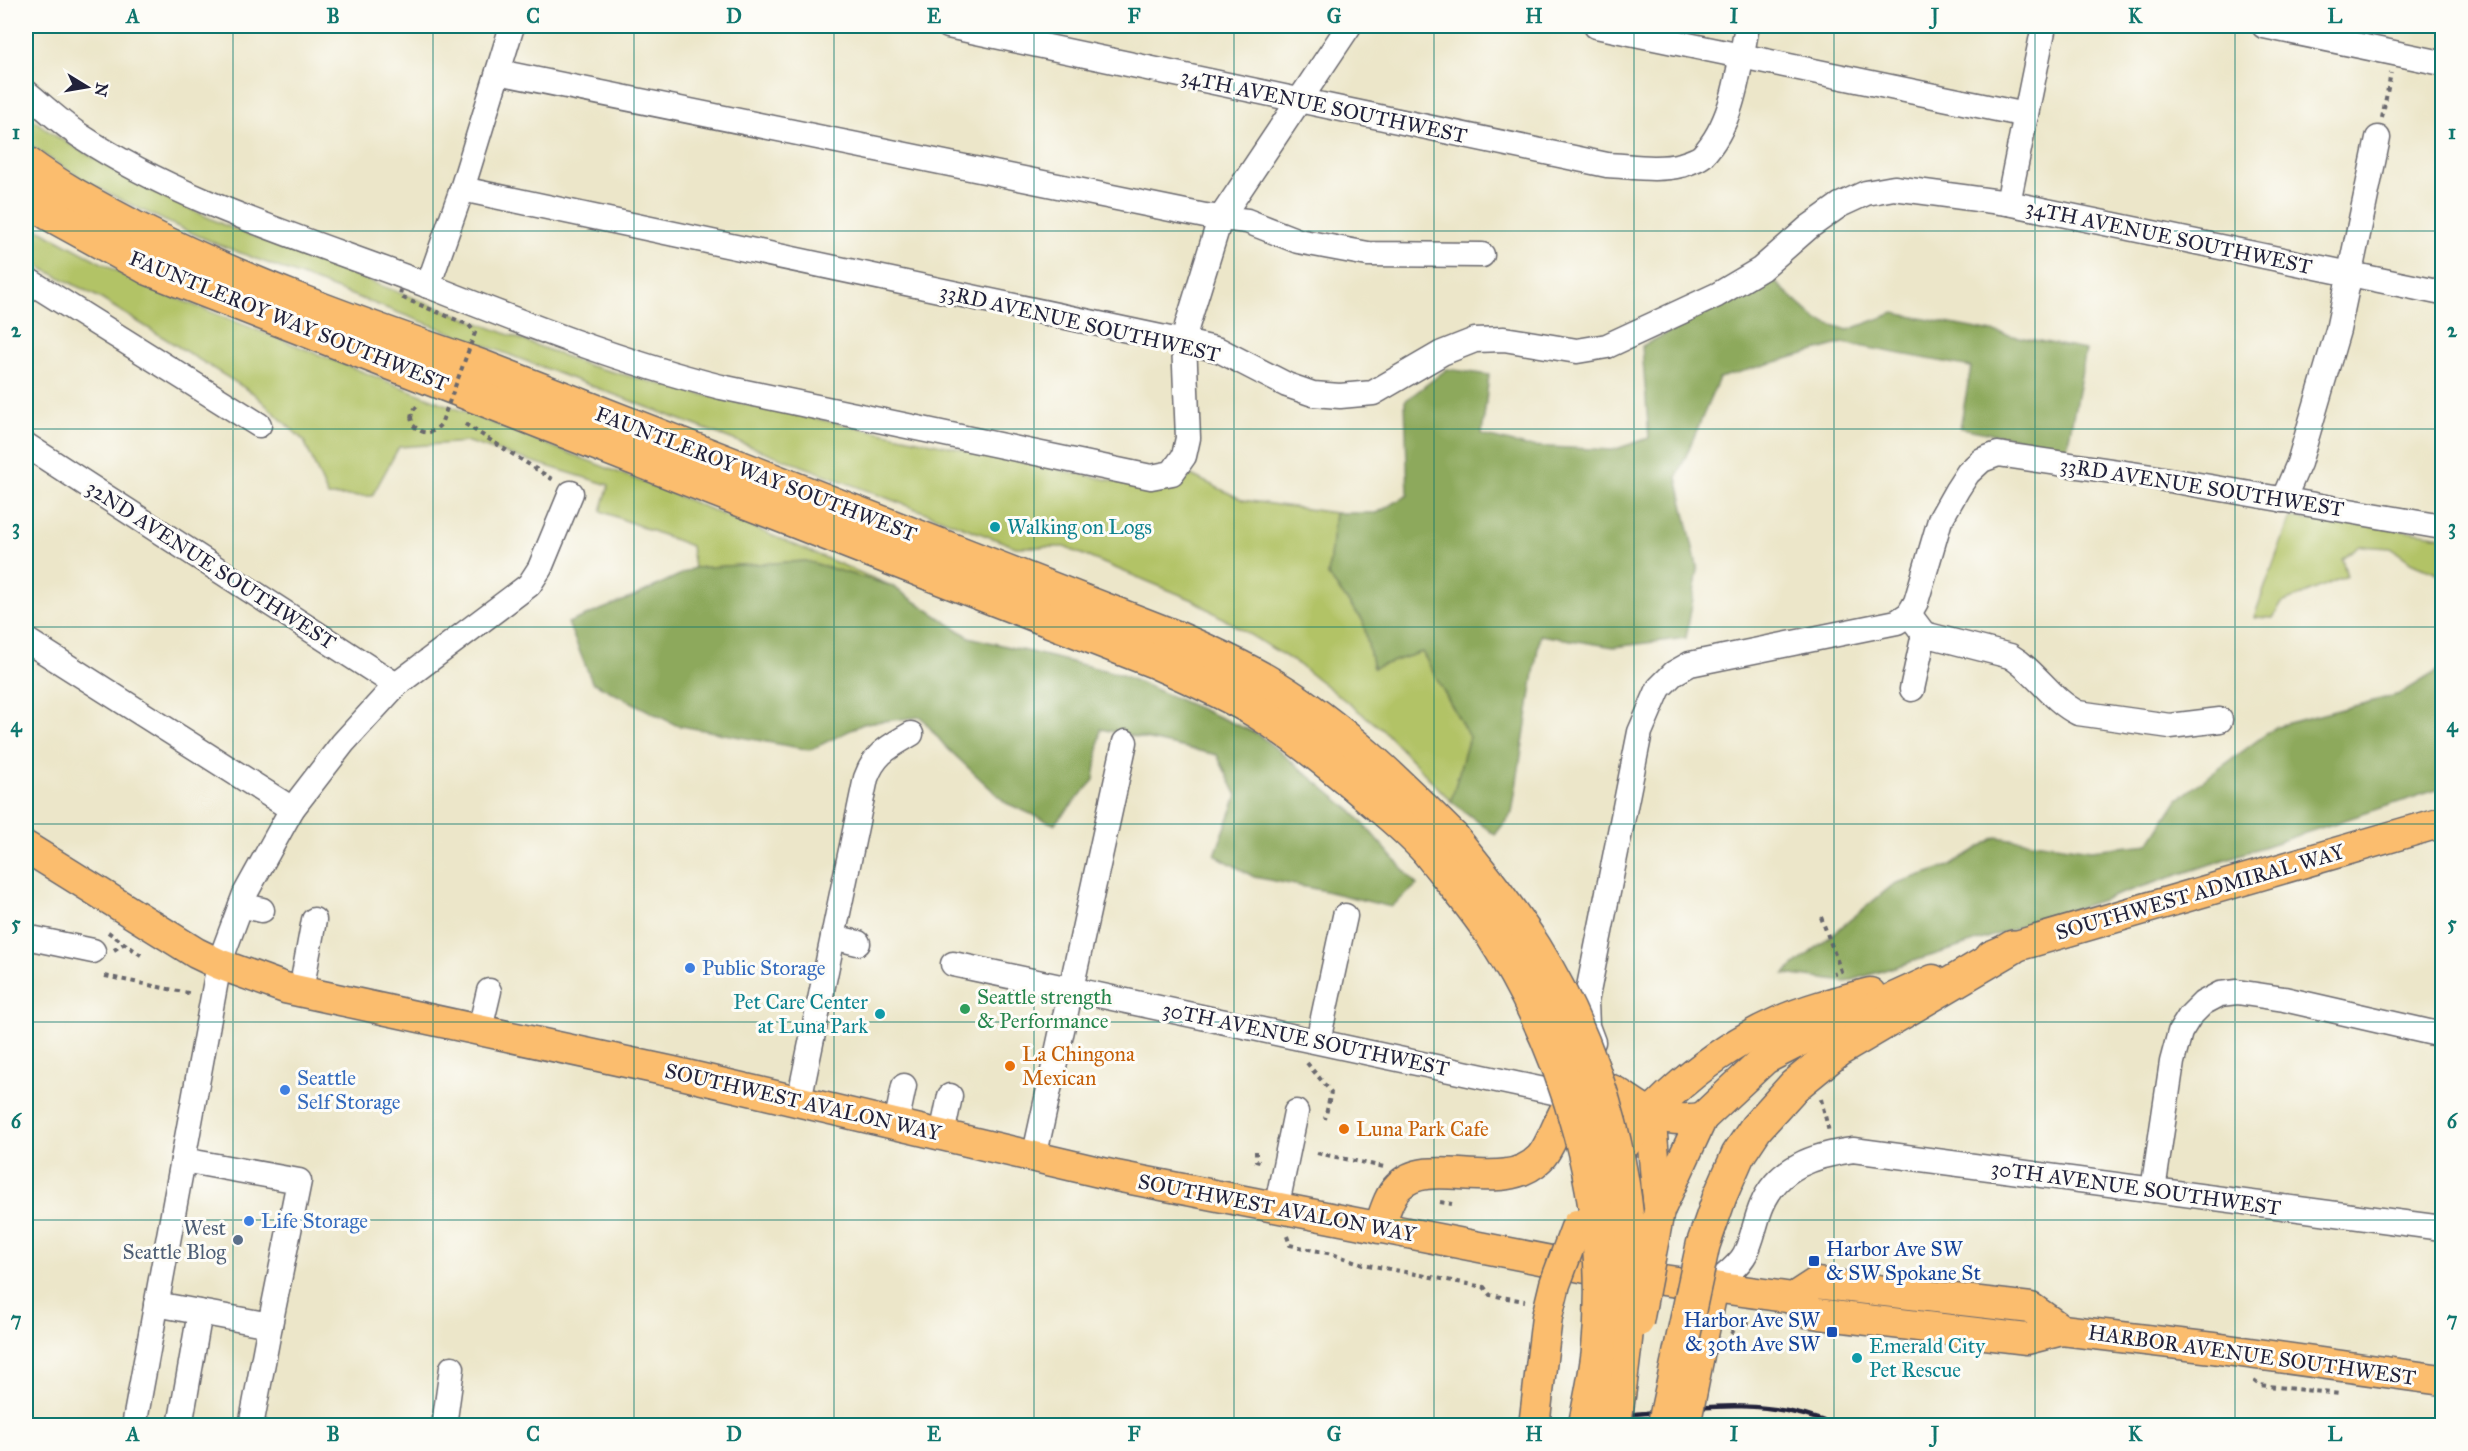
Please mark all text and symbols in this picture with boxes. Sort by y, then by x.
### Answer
text: A [124,4,140,28]
text: B [326,4,340,28]
text: C [526,4,540,28]
text: D [726,4,742,28]
text: E [927,4,942,28]
text: F [1127,4,1141,28]
text: G [1327,4,1342,28]
text: H [1525,4,1543,28]
text: I [1730,4,1739,28]
text: J [1928,4,1940,30]
text: K [2128,4,2143,28]
text: L [2328,4,2343,28]
north arrow [57,57,117,117]
street label: 34TH AVENUE SOUTHWEST [1179,63,1469,149]
text: N [91,81,112,99]
text: 1 [12,120,20,144]
text: 1 [2448,120,2456,144]
street label: 34TH AVENUE SOUTHWEST [2024,194,2314,280]
street label: FAUNTLEROY WAY SOUTHWEST [126,245,452,397]
street label: 33RD AVENUE SOUTHWEST [937,278,1223,368]
text: 2 [11,318,22,342]
text: 2 [2447,318,2458,342]
street label: FAUNTLEROY WAY SOUTHWEST [592,401,920,547]
street label: 33RD AVENUE SOUTHWEST [2058,452,2346,522]
street label: 32ND AVENUE SOUTHWEST [81,475,341,655]
place label: Walking on Logs [1007,514,1152,540]
text: 3 [12,515,20,540]
text: 3 [2448,515,2456,540]
marker: Walking on Logs [988,520,1002,534]
text: 4 [10,713,22,738]
text: 4 [2446,713,2458,738]
street label: SOUTHWEST ADMIRAL WAY [2053,838,2348,946]
text: 5 [11,911,21,935]
text: 5 [2447,911,2457,935]
place label: Public Storage [702,955,826,981]
marker: Public Storage [683,961,697,975]
place label: Seattle strength & Performance [977,984,1113,1034]
place label: Pet Care Center at Luna Park [733,989,868,1039]
street label: 30TH AVENUE SOUTHWEST [1160,996,1452,1082]
marker: Seattle strength & Performance [958,1002,972,1016]
marker: Pet Care Center at Luna Park [873,1007,887,1021]
place label: La Chingona Mexican [1022,1041,1135,1091]
street label: SOUTHWEST AVALON WAY [662,1058,944,1147]
marker: La Chingona Mexican [1003,1059,1017,1073]
place label: Seattle Self Storage [297,1065,401,1115]
marker: Seattle Self Storage [278,1083,292,1097]
text: 6 [11,1109,23,1133]
text: 6 [2447,1109,2459,1133]
place label: Luna Park Cafe [1356,1116,1489,1142]
marker: Luna Park Cafe [1337,1122,1351,1136]
street label: 30TH AVENUE SOUTHWEST [1989,1155,2283,1221]
street label: SOUTHWEST AVALON WAY [1136,1168,1419,1248]
place label: Life Storage [261,1208,368,1234]
marker: Life Storage [242,1214,256,1228]
place label: West Seattle Blog [123,1215,227,1265]
marker: West Seattle Blog [231,1233,245,1247]
place label: Harbor Ave SW & SW Spokane St [1826,1236,1981,1286]
marker: Harbor Ave SW & SW Spokane St [1807,1254,1821,1268]
text: 7 [11,1307,22,1331]
place label: Harbor Ave SW & 30th Ave SW [1683,1307,1821,1357]
text: 7 [2447,1307,2458,1331]
street label: HARBOR AVENUE SOUTHWEST [2086,1319,2418,1391]
marker: Harbor Ave SW & 30th Ave SW [1825,1325,1839,1339]
place label: Emerald City Pet Rescue [1869,1333,1986,1383]
marker: Emerald City Pet Rescue [1850,1351,1864,1365]
text: A [124,1422,140,1446]
text: B [326,1422,340,1446]
text: C [526,1422,540,1446]
text: D [726,1422,742,1446]
text: E [927,1422,942,1446]
text: F [1127,1422,1141,1446]
text: G [1327,1422,1342,1446]
text: H [1525,1422,1543,1446]
text: I [1730,1422,1739,1446]
text: J [1928,1422,1940,1448]
text: K [2128,1422,2143,1446]
text: L [2328,1422,2343,1446]

